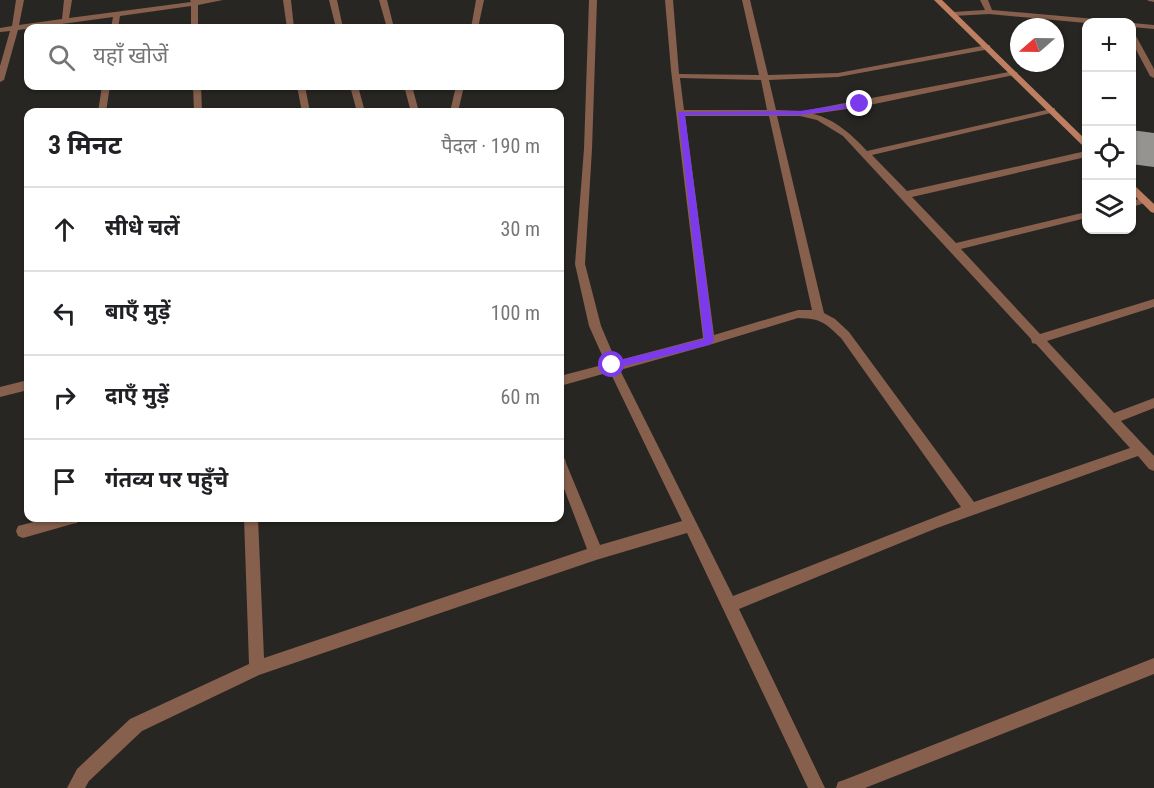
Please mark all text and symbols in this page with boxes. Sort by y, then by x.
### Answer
north arrow [1010,18,1064,72]
map controls [1082,18,1136,234]
button: + [1082,18,1136,72]
search box [24,24,564,90]
icon: search [45,41,78,74]
text: यहाँ खोजें [93,43,168,68]
button: − [1082,72,1136,126]
route end [846,90,872,116]
button: locate [1082,126,1136,180]
text: 3 मिनट [48,130,122,160]
text: पैदल · 190 m [441,134,540,158]
button: layers [1082,180,1136,234]
icon: ahead [48,213,81,246]
text: सीधे चलें [105,215,179,240]
text: 30 m [501,217,540,241]
icon: left [48,297,81,330]
text: बाएँ मुड़ें [105,299,170,324]
text: 100 m [491,301,540,325]
route start [598,351,624,377]
icon: right [48,381,81,414]
text: दाएँ मुड़ें [105,383,169,408]
text: 60 m [501,385,540,409]
icon: arrive [48,465,81,498]
text: गंतव्य पर पहुँचे [105,467,228,492]

